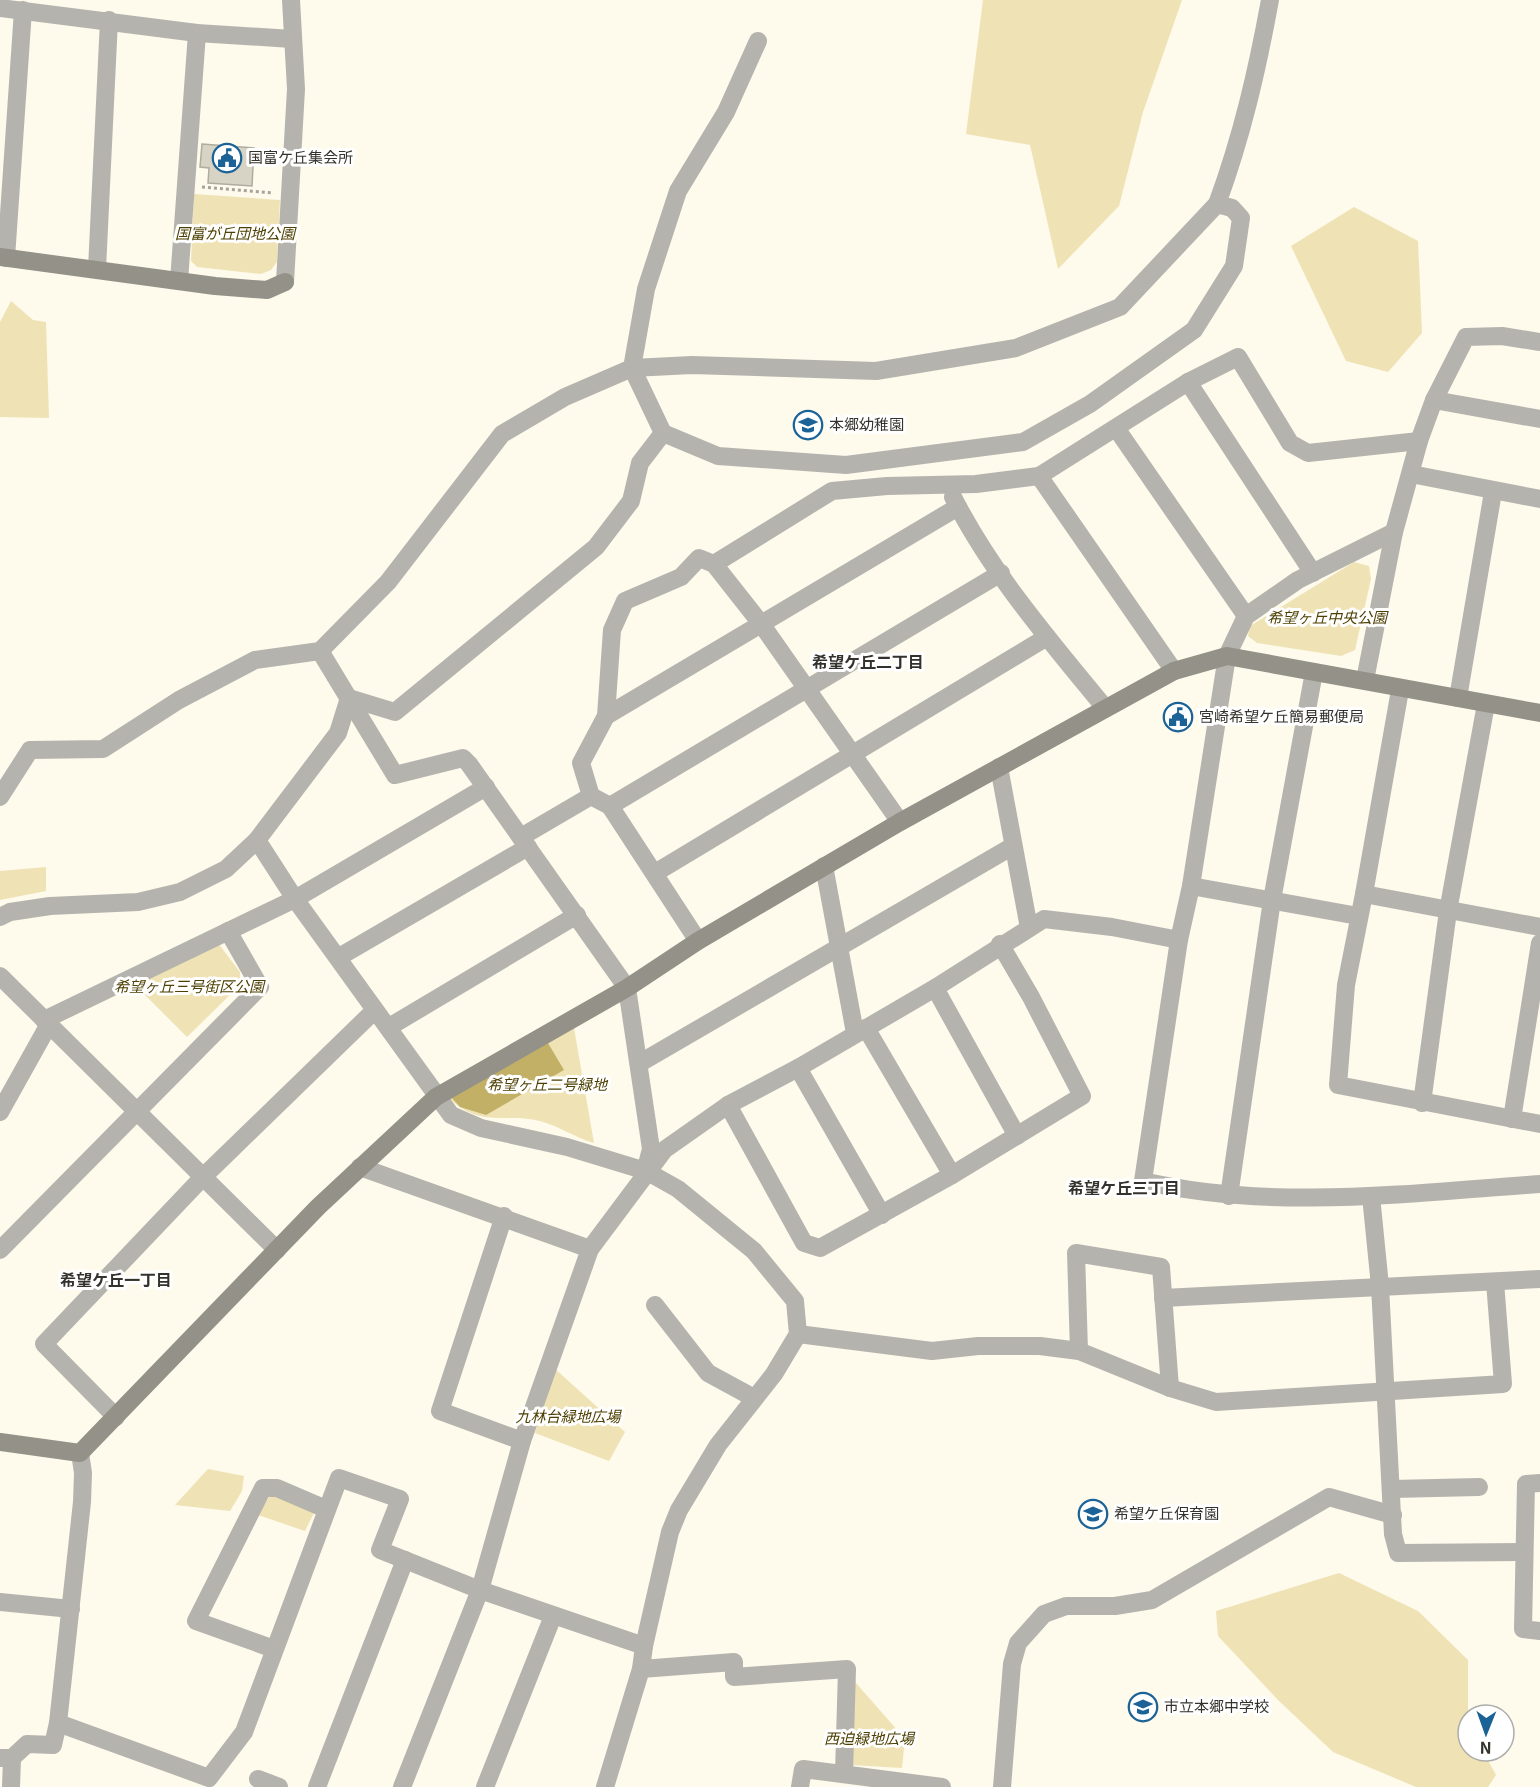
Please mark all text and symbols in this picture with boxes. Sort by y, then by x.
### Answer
public building icon: 国富ケ丘集会所 [211,142,243,174]
place label: 国富ケ丘集会所 [248,146,353,167]
park label: 国富が丘団地公園 [175,222,297,243]
school or university icon: 本郷幼稚園 [792,409,824,441]
place label: 本郷幼稚園 [829,413,904,434]
park label: 希望ヶ丘中央公園 [1267,606,1389,627]
district label: 希望ケ丘二丁目 [812,649,924,673]
public building icon: 宮崎希望ケ丘簡易郵便局 [1162,701,1194,733]
place label: 宮崎希望ケ丘簡易郵便局 [1199,705,1364,726]
park label: 希望ヶ丘三号街区公園 [114,975,266,996]
park label: 希望ヶ丘二号緑地 [487,1073,609,1094]
district label: 希望ケ丘三丁目 [1068,1175,1180,1199]
district label: 希望ケ丘一丁目 [60,1267,172,1291]
park label: 九林台緑地広場 [515,1405,622,1426]
school or university icon: 希望ケ丘保育園 [1077,1498,1109,1530]
place label: 希望ケ丘保育園 [1114,1502,1219,1523]
school or university icon: 市立本郷中学校 [1127,1691,1159,1723]
place label: 市立本郷中学校 [1164,1695,1269,1716]
north arrow [1456,1703,1516,1763]
park label: 西迫緑地広場 [824,1727,916,1748]
text: N [1480,1737,1492,1761]

